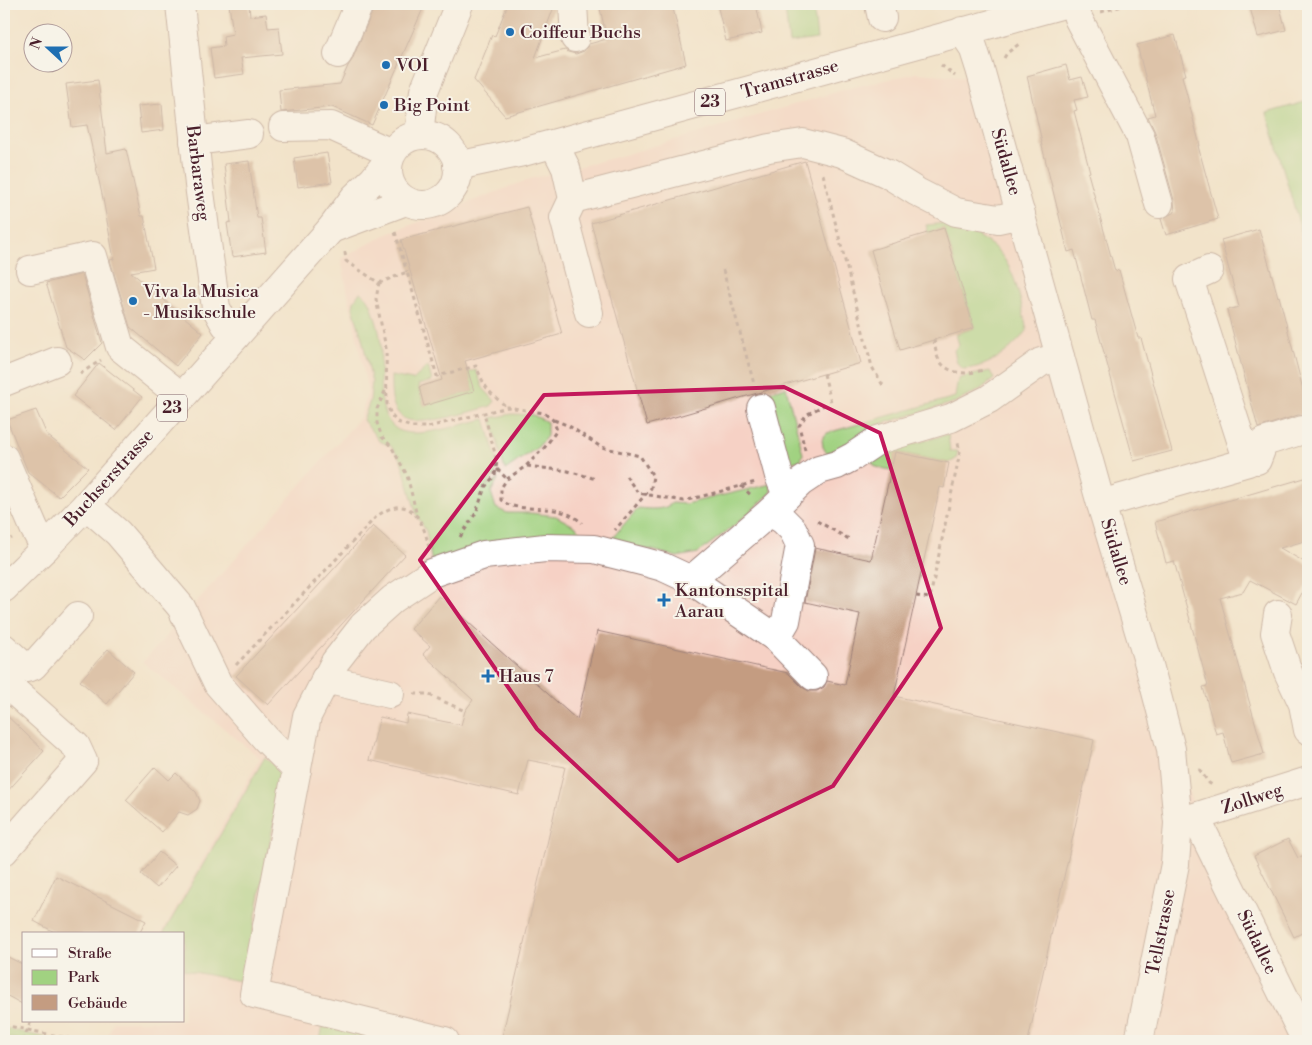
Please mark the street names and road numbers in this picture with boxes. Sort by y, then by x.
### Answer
street label: Tramstrasse [738,54,842,104]
road number: 23 [695,88,725,115]
street label: Barbaraweg [181,123,215,223]
street label: Südallee [985,126,1027,198]
road number: 23 [157,394,187,422]
street label: Buchserstrasse [58,424,159,532]
street label: Südallee [1095,516,1137,588]
street label: Zollweg [1218,778,1286,820]
street label: Tellstrasse [1141,887,1181,977]
street label: Südallee [1232,906,1282,978]

